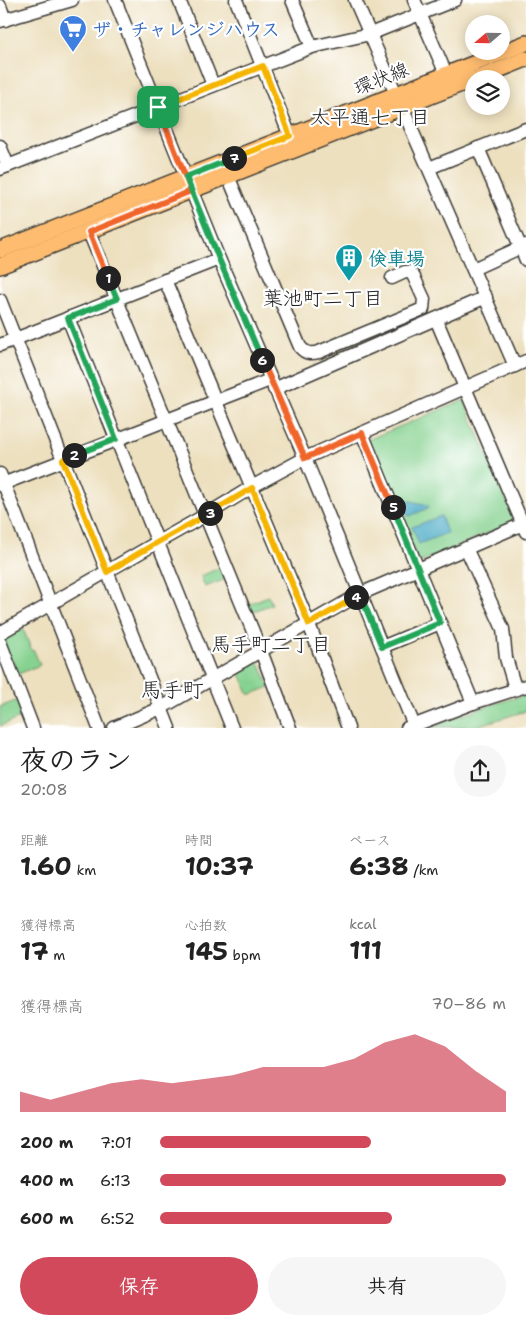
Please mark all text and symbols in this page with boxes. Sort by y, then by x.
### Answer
supermarket icon: ザ・チャレンジハウス [58,14,88,53]
north arrow [465,15,510,60]
map controls [465,15,510,115]
place label: ザ・チャレンジハウス [92,17,280,42]
street label: 環状線 [350,56,412,101]
button: layers [465,70,510,115]
pin [137,86,179,128]
icon: arrive [144,93,172,121]
district label: 太平通七丁目 [310,104,430,130]
pin: 7 [222,146,246,170]
text: 7 [230,149,239,167]
building icon: 倹車場 [334,243,364,282]
place label: 倹車場 [368,246,425,271]
pin: 1 [96,266,120,290]
text: 1 [105,269,112,287]
district label: 葉池町二丁目 [263,285,383,311]
pin: 6 [250,348,274,372]
text: 6 [258,351,267,369]
pin: 2 [62,442,86,468]
text: 2 [70,446,79,464]
pin: 5 [380,494,406,520]
text: 5 [389,498,398,516]
pin: 3 [198,500,222,526]
text: 3 [206,504,215,522]
pin: 4 [344,584,368,610]
text: 4 [352,588,361,606]
district label: 馬手町二丁目 [211,631,331,657]
district label: 馬手町 [141,676,204,704]
text: 夜のラン [20,741,132,779]
button: share [454,745,506,797]
text: 20:08 [20,779,68,800]
text: 距離 [20,831,48,849]
text: 時間 [185,831,213,849]
text: ペース [349,831,391,849]
text: 1.60 [20,849,72,883]
text: 10:37 [185,849,254,883]
text: 6:38 [349,849,409,883]
text: km [72,861,96,879]
text: /km [409,861,438,879]
text: kcal [349,915,377,933]
text: 獲得標高 [20,916,76,934]
text: 心拍数 [185,916,227,934]
text: 111 [349,933,382,967]
text: 17 [20,934,49,968]
text: 145 [185,934,228,968]
text: m [49,946,65,964]
text: bpm [228,946,261,964]
text: 70–86 m [432,993,506,1014]
text: 獲得標高 [20,996,84,1017]
text: 200 m [20,1132,73,1153]
text: 7:01 [100,1132,132,1153]
text: 400 m [20,1170,74,1191]
text: 6:13 [100,1170,131,1191]
text: 600 m [20,1208,74,1229]
text: 6:52 [100,1208,135,1229]
button: 保存 [20,1257,258,1315]
button: 共有 [268,1257,506,1315]

